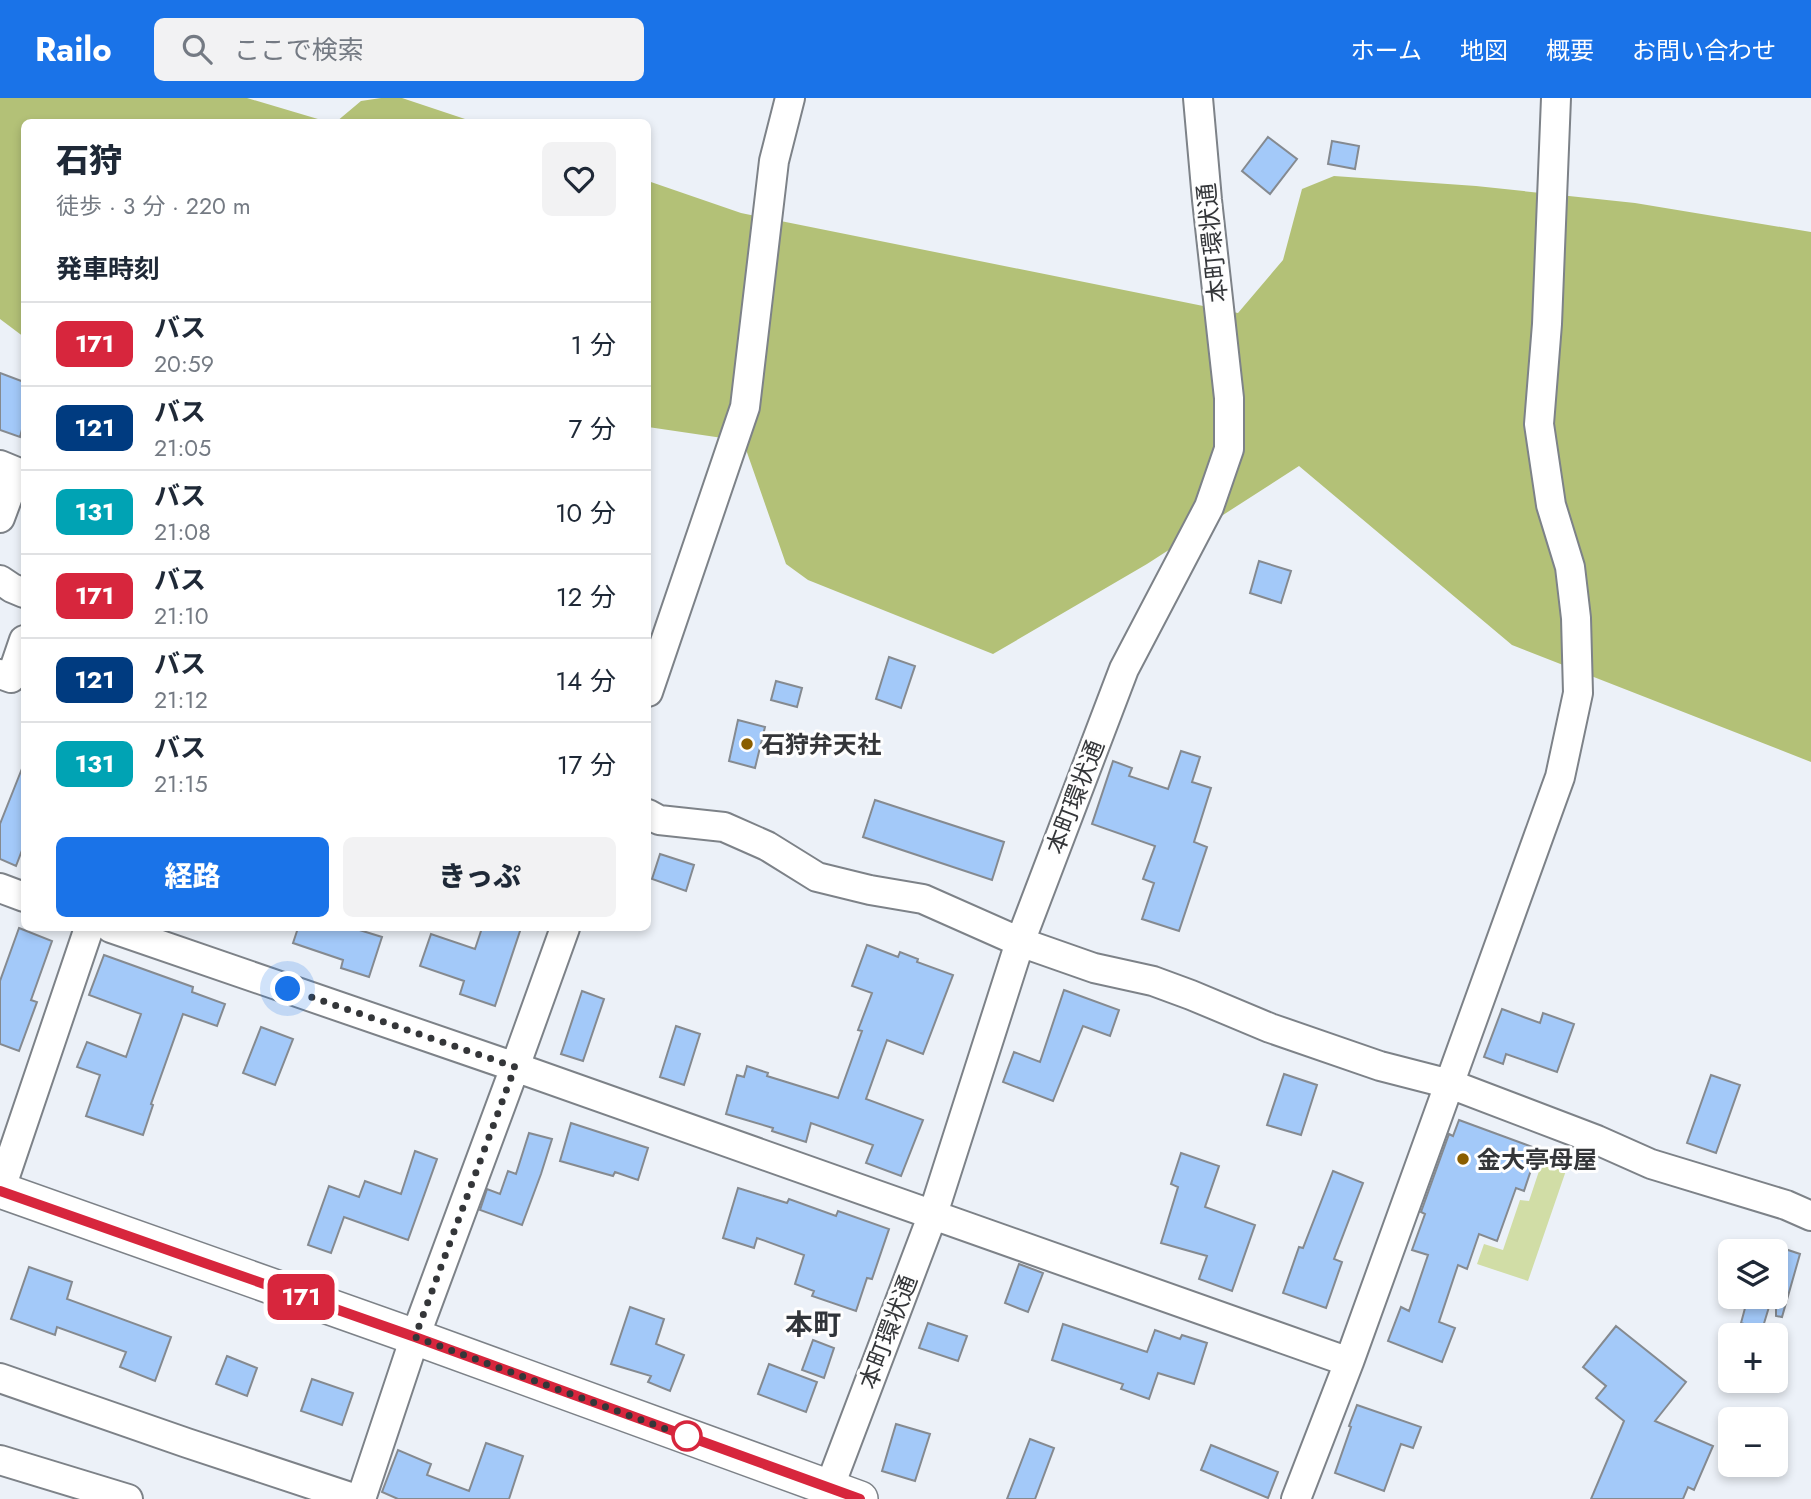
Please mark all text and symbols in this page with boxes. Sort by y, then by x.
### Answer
search box [154,18,644,81]
text: Railo [35,26,112,73]
icon: search [178,30,216,68]
text: ここで検索 [234,31,364,69]
text: ホーム [1351,33,1422,68]
text: 地図 [1460,33,1508,68]
text: 概要 [1546,33,1594,68]
text: お問い合わせ [1632,33,1776,68]
text: 石狩 [56,137,122,184]
button: heart [542,142,616,216]
street label: 本町環状通 [1188,181,1236,305]
text: 徒歩 · 3 分 · 220 m [56,189,251,223]
text: 発車時刻 [56,250,160,288]
text: バス [154,309,206,347]
text: 171 [75,326,114,361]
text: 1 分 [570,326,616,364]
text: 20:59 [154,347,214,381]
text: バス [154,393,206,431]
text: 121 [74,410,115,445]
text: 7 分 [569,410,616,448]
text: 21:05 [154,431,211,465]
text: バス [154,477,206,515]
text: 131 [75,494,114,529]
text: 10 分 [555,494,616,532]
text: 21:08 [154,515,211,549]
text: バス [154,561,206,599]
text: 171 [75,578,114,613]
text: 12 分 [556,578,616,616]
text: 21:10 [154,599,209,633]
text: バス [154,645,206,683]
text: 121 [74,662,115,697]
text: 14 分 [555,662,616,700]
text: 21:12 [154,683,208,717]
place label: 石狩弁天社 [761,727,881,762]
text: バス [154,729,206,767]
street label: 本町環状通 [1037,735,1113,859]
marker: 石狩弁天社 [739,736,755,752]
text: 131 [75,746,114,781]
text: 17 分 [557,746,616,784]
text: 21:15 [154,767,208,801]
button: 経路 [56,837,329,917]
button: きっぷ [343,837,616,917]
your location [270,971,305,1006]
place label: 金大亭母屋 [1477,1142,1597,1177]
marker: 金大亭母屋 [1455,1151,1471,1167]
map controls [1718,1239,1788,1477]
button: layers [1718,1239,1788,1309]
street label: 本町環状通 [850,1270,926,1394]
line badge: 171 [261,1274,341,1320]
text: 171 [282,1279,320,1314]
district label: 本町 [785,1304,841,1345]
button: + [1718,1323,1788,1393]
button: − [1718,1407,1788,1477]
unlabelled marker [672,1421,702,1451]

